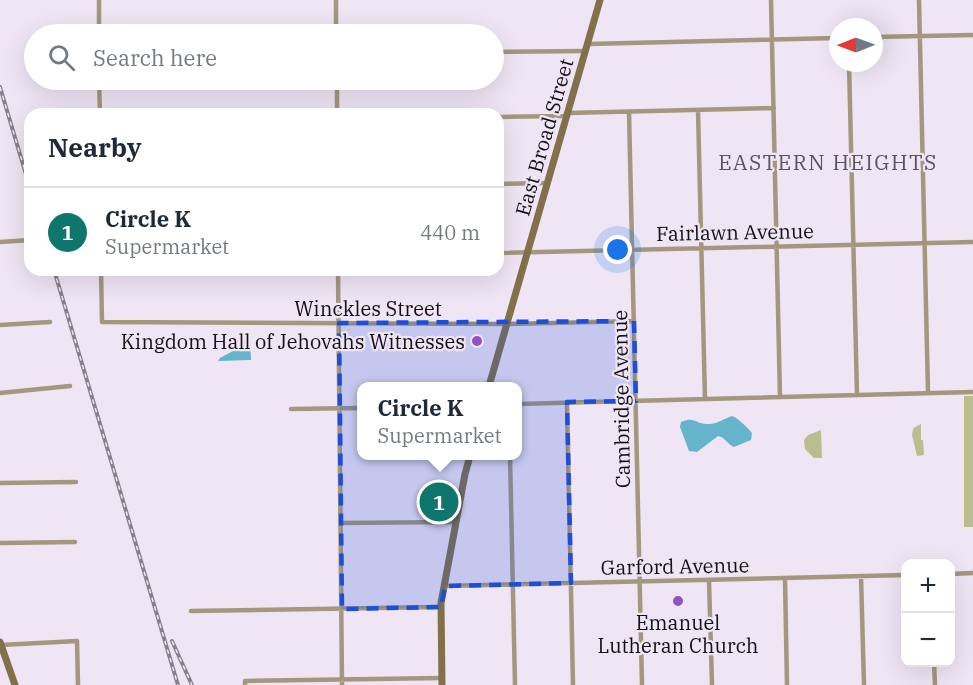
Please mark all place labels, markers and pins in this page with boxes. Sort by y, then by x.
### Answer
place label: Kingdom Hall of Jehovahs Witnesses [121,328,465,355]
marker: Kingdom Hall of Jehovahs Witnesses [470,334,484,348]
pin: 1 [420,480,458,524]
marker: Emanuel Lutheran Church [671,594,685,608]
place label: Emanuel Lutheran Church [597,609,759,659]

